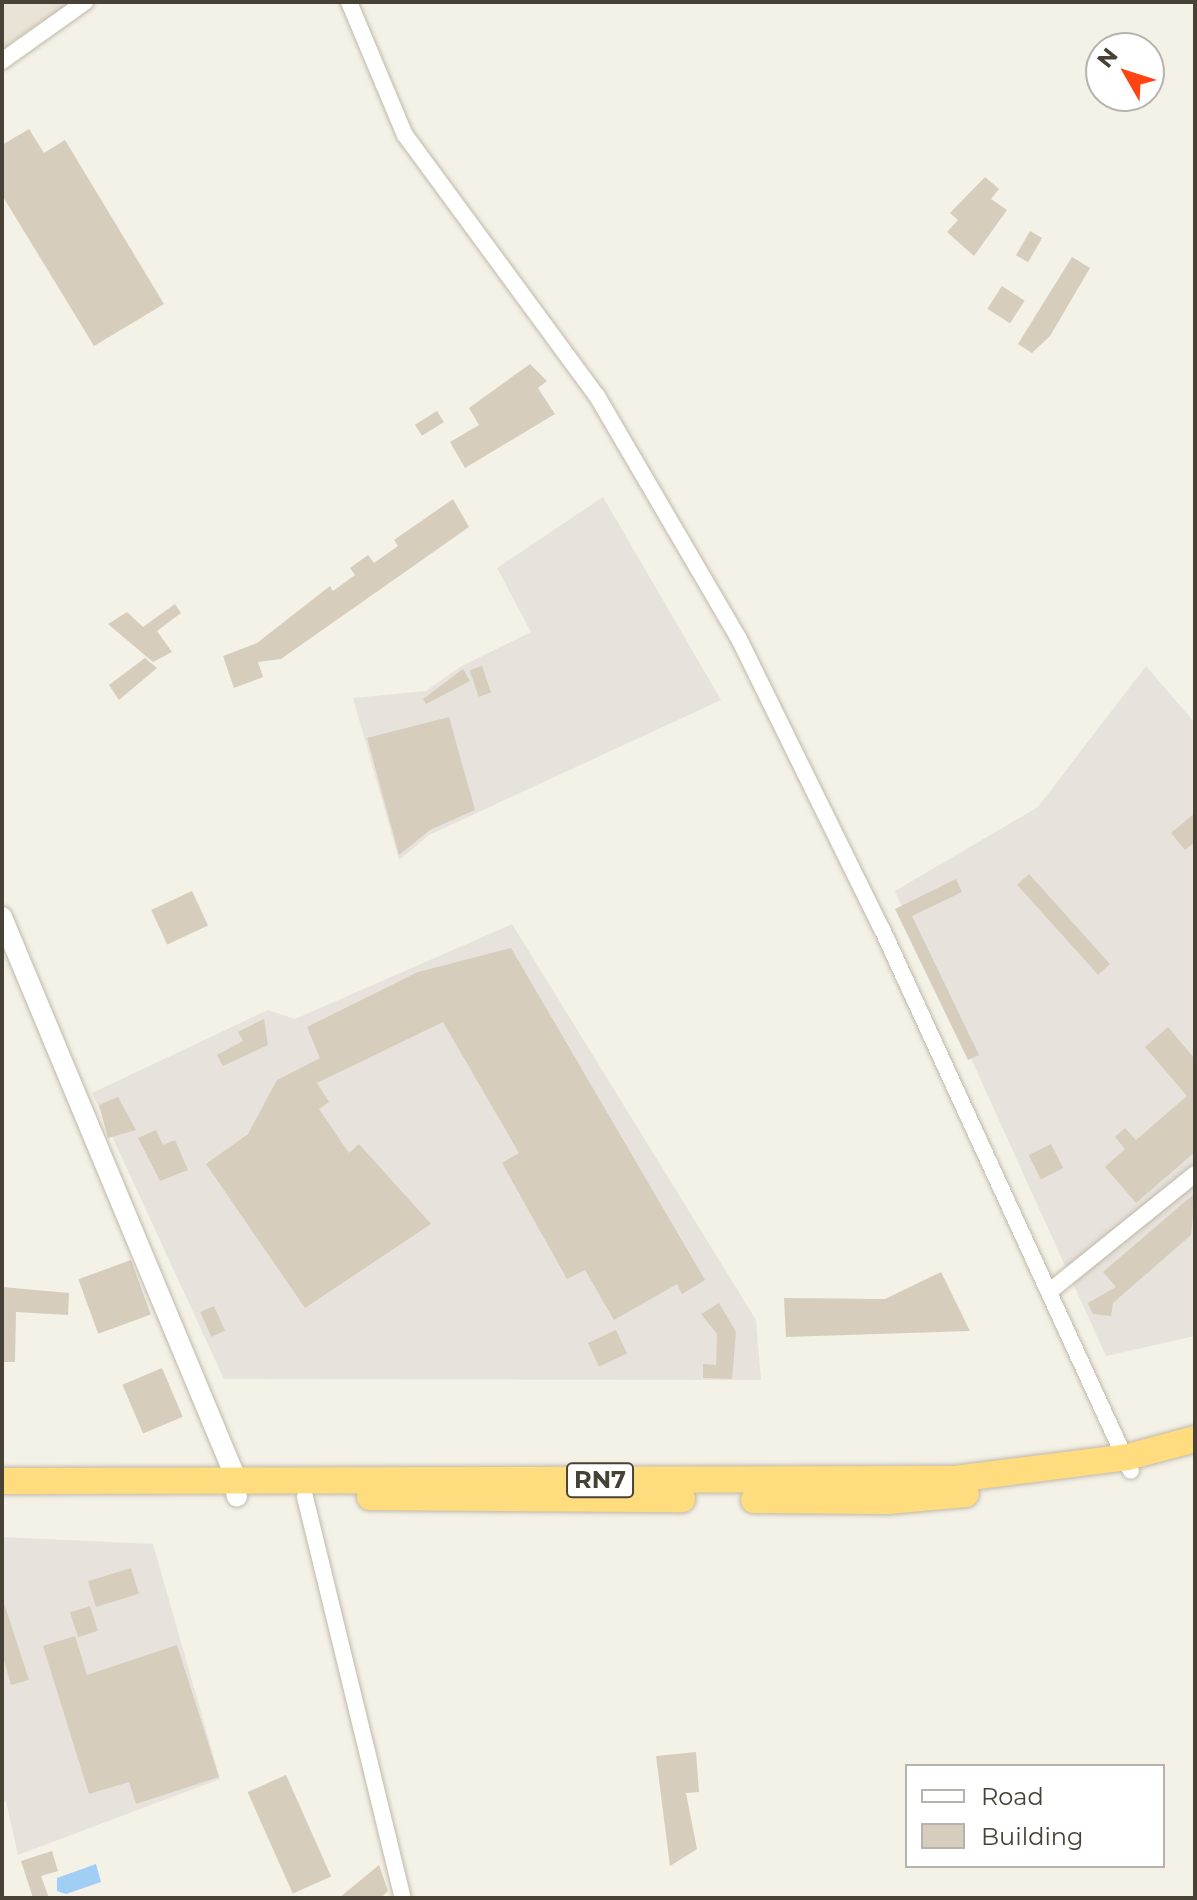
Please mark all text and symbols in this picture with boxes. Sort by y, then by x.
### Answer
north arrow [1085,32,1165,112]
text: N [1091,42,1124,73]
road number: RN7 [566,1460,634,1500]
legend [905,1764,1165,1868]
text: Road [981,1782,1044,1811]
text: Building [981,1822,1084,1851]

